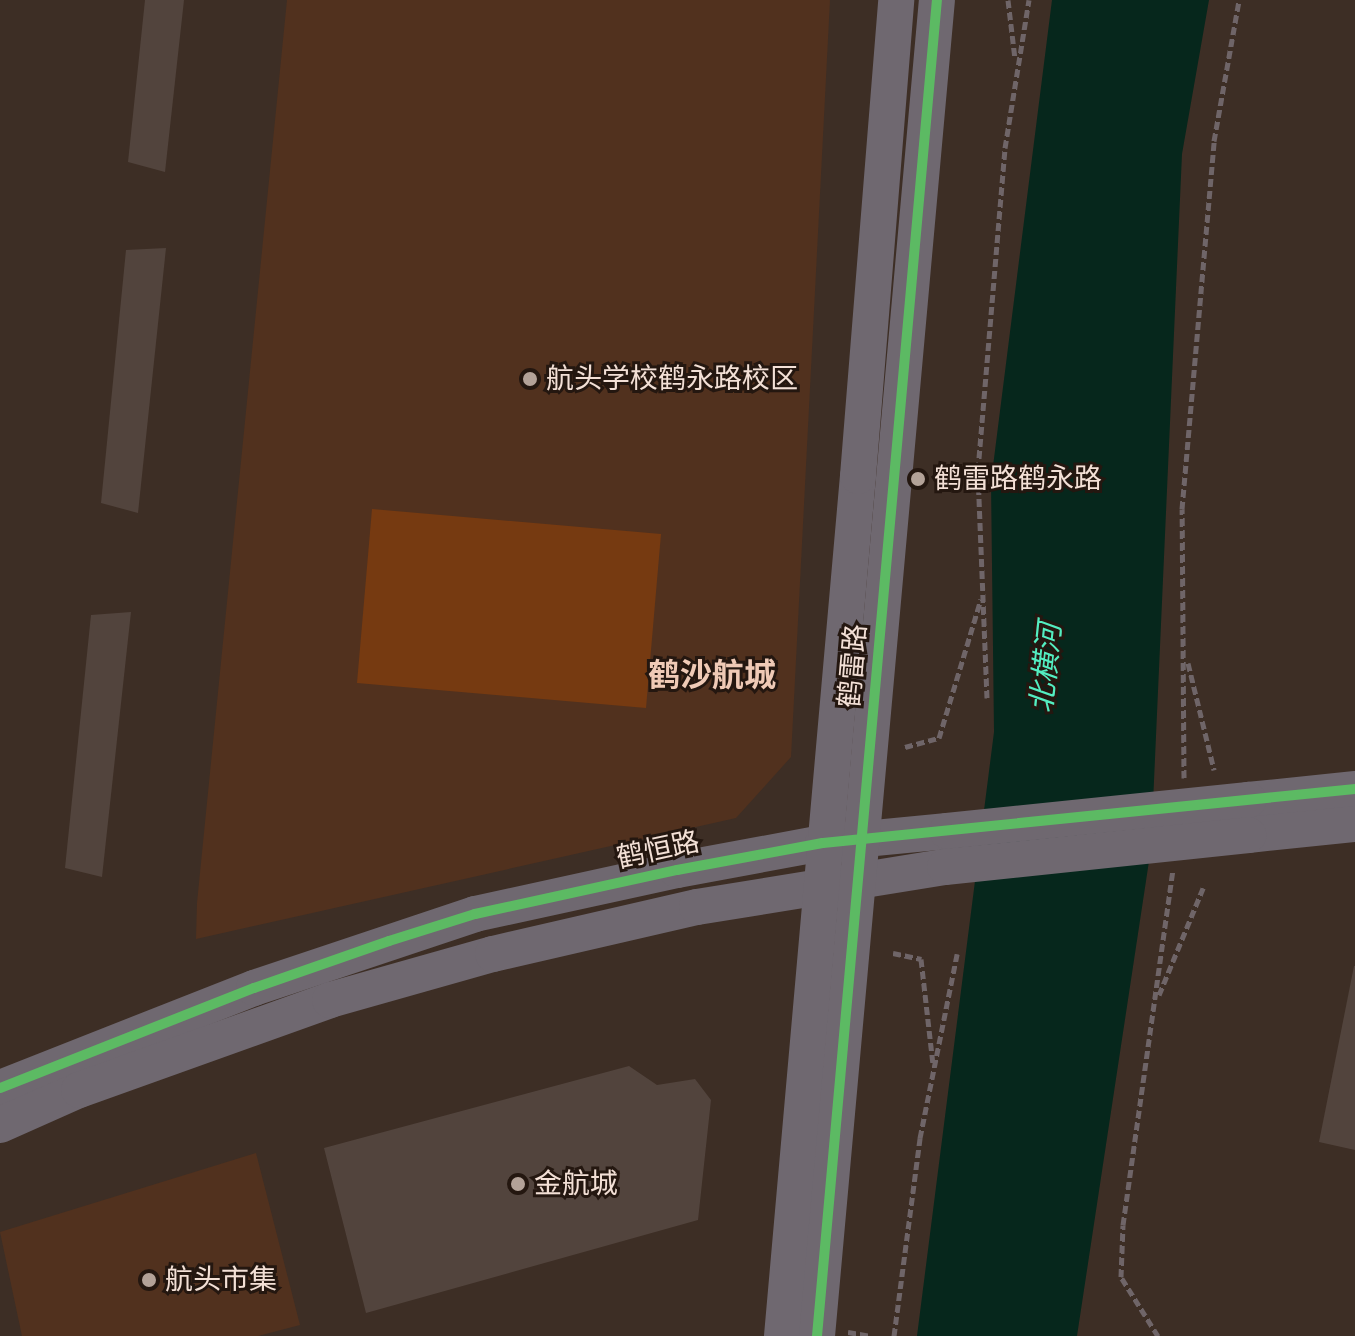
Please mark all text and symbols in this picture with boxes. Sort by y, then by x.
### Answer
place label: 航头学校鹤永路校区 [546,362,798,396]
marker: 航头学校鹤永路校区 [521,370,539,388]
place label: 鹤雷路鹤永路 [934,462,1102,496]
marker: 鹤雷路鹤永路 [909,470,927,488]
water label: 北横河 [1024,621,1070,715]
street label: 鹤雷路 [833,623,873,709]
district label: 鹤沙航城 [648,657,776,695]
street label: 鹤恒路 [613,825,703,875]
place label: 金航城 [534,1167,618,1201]
marker: 金航城 [509,1175,527,1193]
place label: 航头市集 [165,1263,277,1297]
marker: 航头市集 [140,1271,158,1289]

